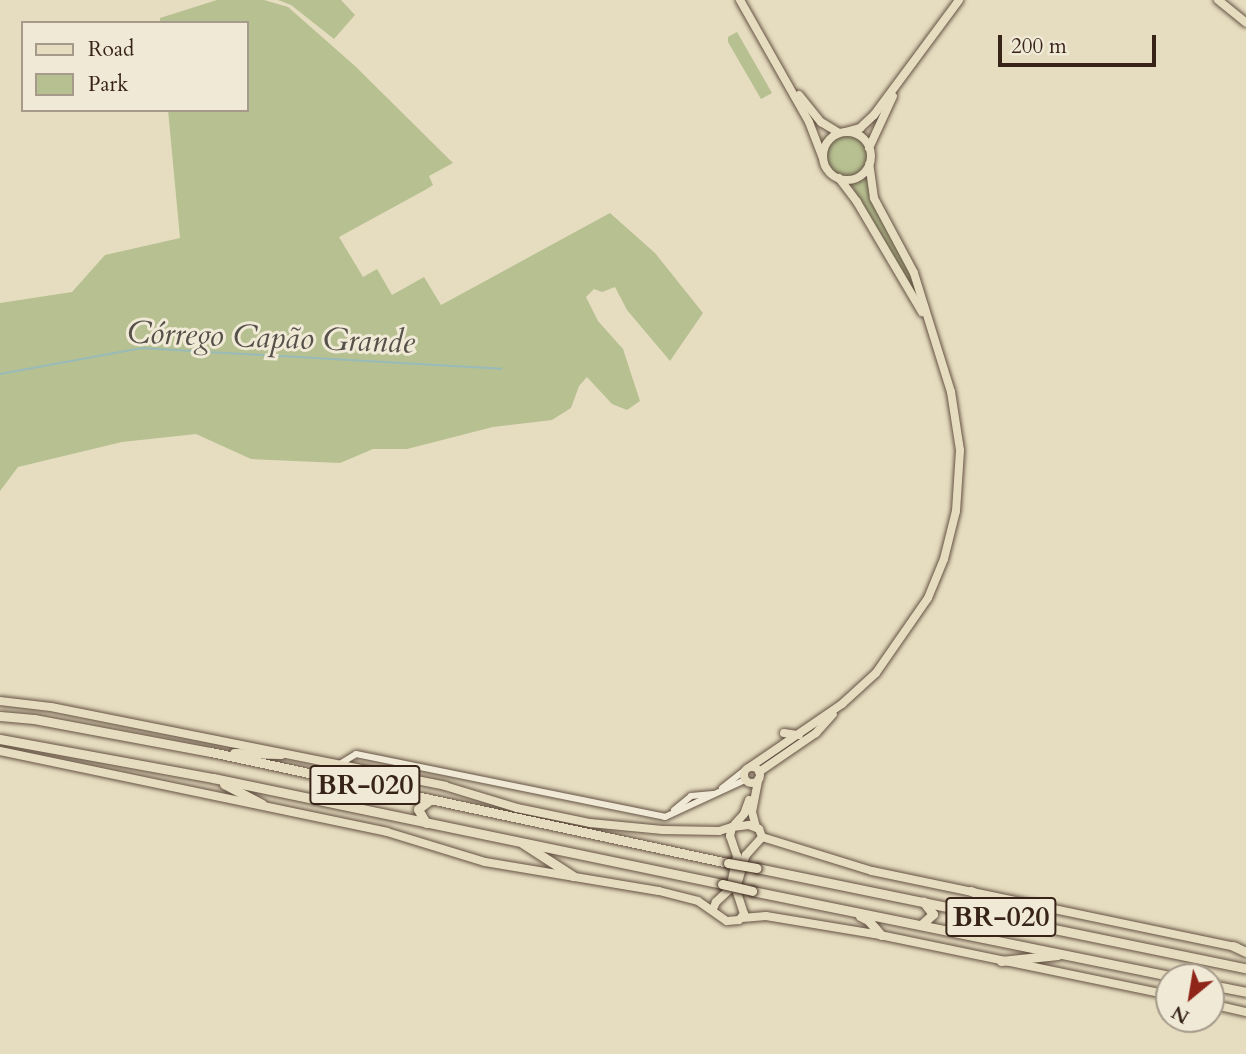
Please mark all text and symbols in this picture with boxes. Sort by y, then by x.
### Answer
legend [21,21,248,112]
scale bar [1001,21,1158,65]
text: 200 m [1011,32,1067,61]
text: Road [88,35,134,64]
text: Park [88,70,128,99]
water label: Córrego Capão Grande [126,314,416,362]
road number: BR-020 [309,760,421,810]
road number: BR-020 [945,892,1057,942]
north arrow [1155,963,1225,1033]
text: N [1167,999,1194,1030]

